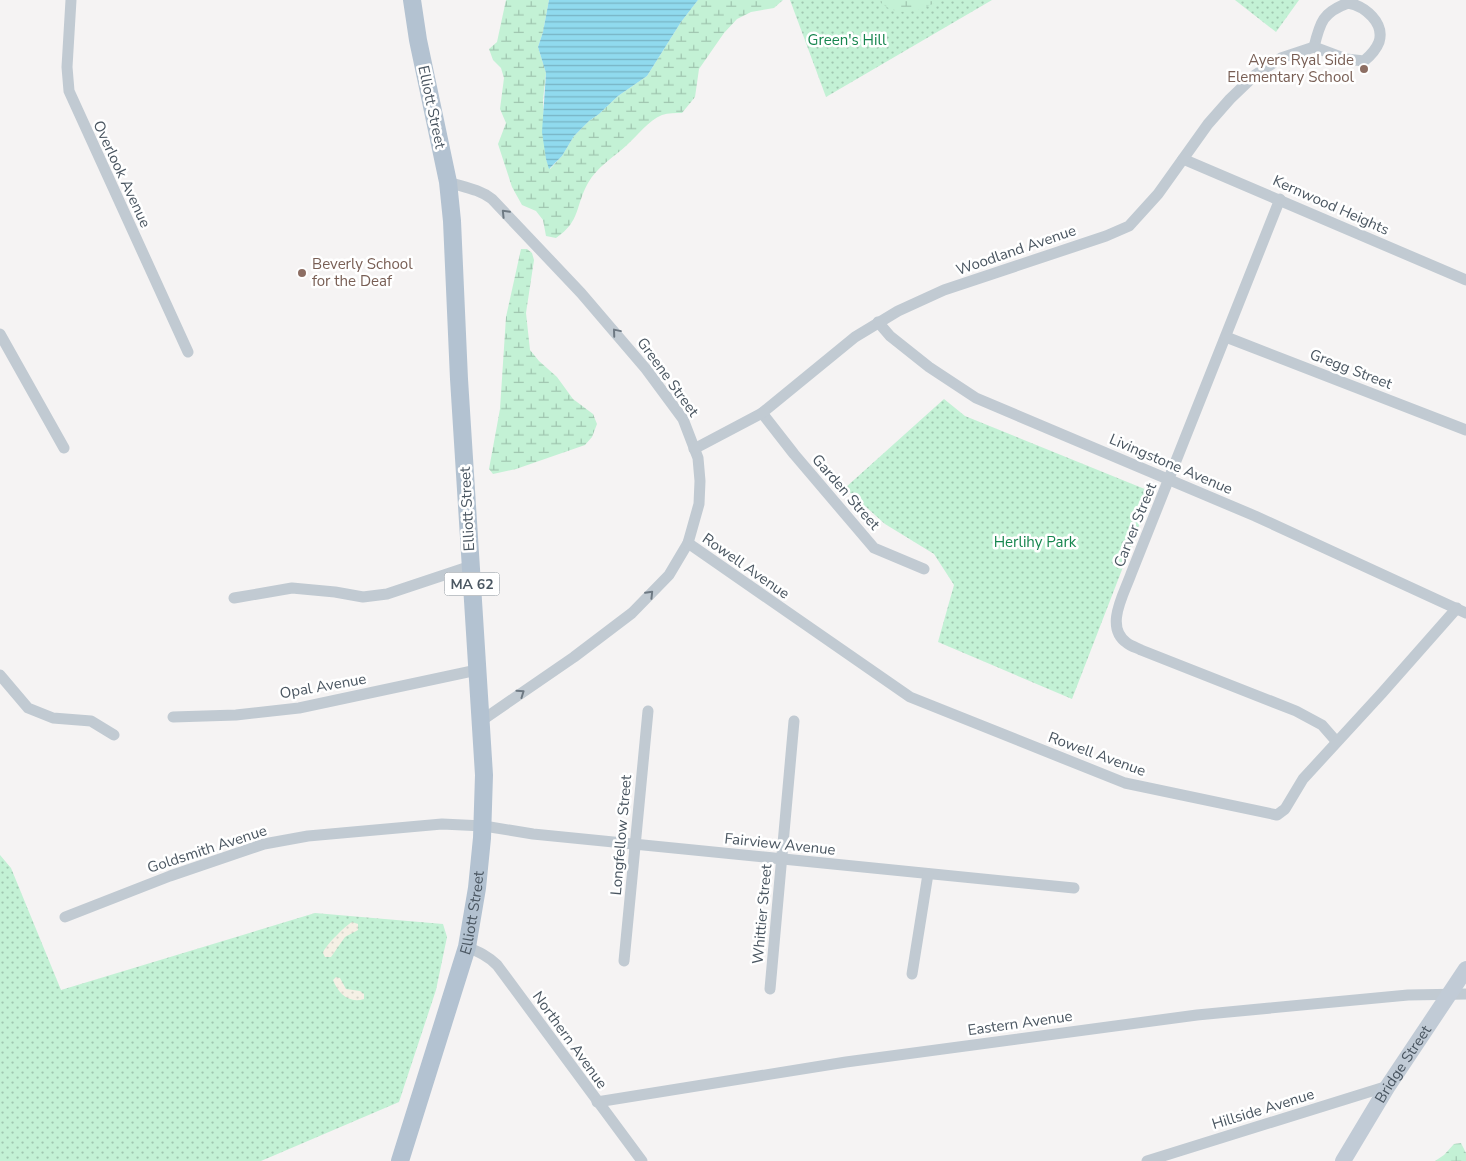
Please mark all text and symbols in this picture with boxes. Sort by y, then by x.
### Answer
park label: Green's Hill [808,30,887,50]
place label: Ayers Ryal Side Elementary School [1227,50,1355,87]
marker: Ayers Ryal Side Elementary School [1358,63,1370,75]
street label: Elliott Street [413,64,451,151]
street label: Overlook Avenue [88,117,156,231]
street label: Kernwood Heights [1270,170,1392,240]
one-way arrow [502,210,511,219]
street label: Woodland Avenue [953,220,1079,280]
place label: Beverly School for the Deaf [312,254,413,291]
marker: Beverly School for the Deaf [296,267,308,279]
one-way arrow [614,329,622,338]
street label: Greene Street [632,333,704,421]
street label: Gregg Street [1307,344,1396,394]
street label: Livingstone Avenue [1106,429,1236,499]
street label: Garden Street [808,450,885,535]
street label: Elliott Street [455,466,479,552]
street label: Carver Street [1109,479,1161,570]
street label: Rowell Avenue [698,528,794,604]
park label: Herlihy Park [994,532,1077,552]
road number: MA 62 [444,572,500,596]
one-way arrow [644,591,653,600]
street label: Opal Avenue [278,669,368,703]
one-way arrow [516,690,525,699]
street label: Rowell Avenue [1045,727,1149,781]
street label: Longfellow Street [606,773,636,896]
street label: Goldsmith Avenue [145,820,269,878]
street label: Fairview Avenue [723,828,837,860]
street label: Whittier Street [748,862,776,965]
street label: Elliott Street [455,869,489,957]
street label: Northern Avenue [528,987,612,1093]
street label: Eastern Avenue [966,1006,1074,1040]
street label: Bridge Street [1370,1021,1436,1107]
street label: Hillside Avenue [1209,1084,1317,1134]

